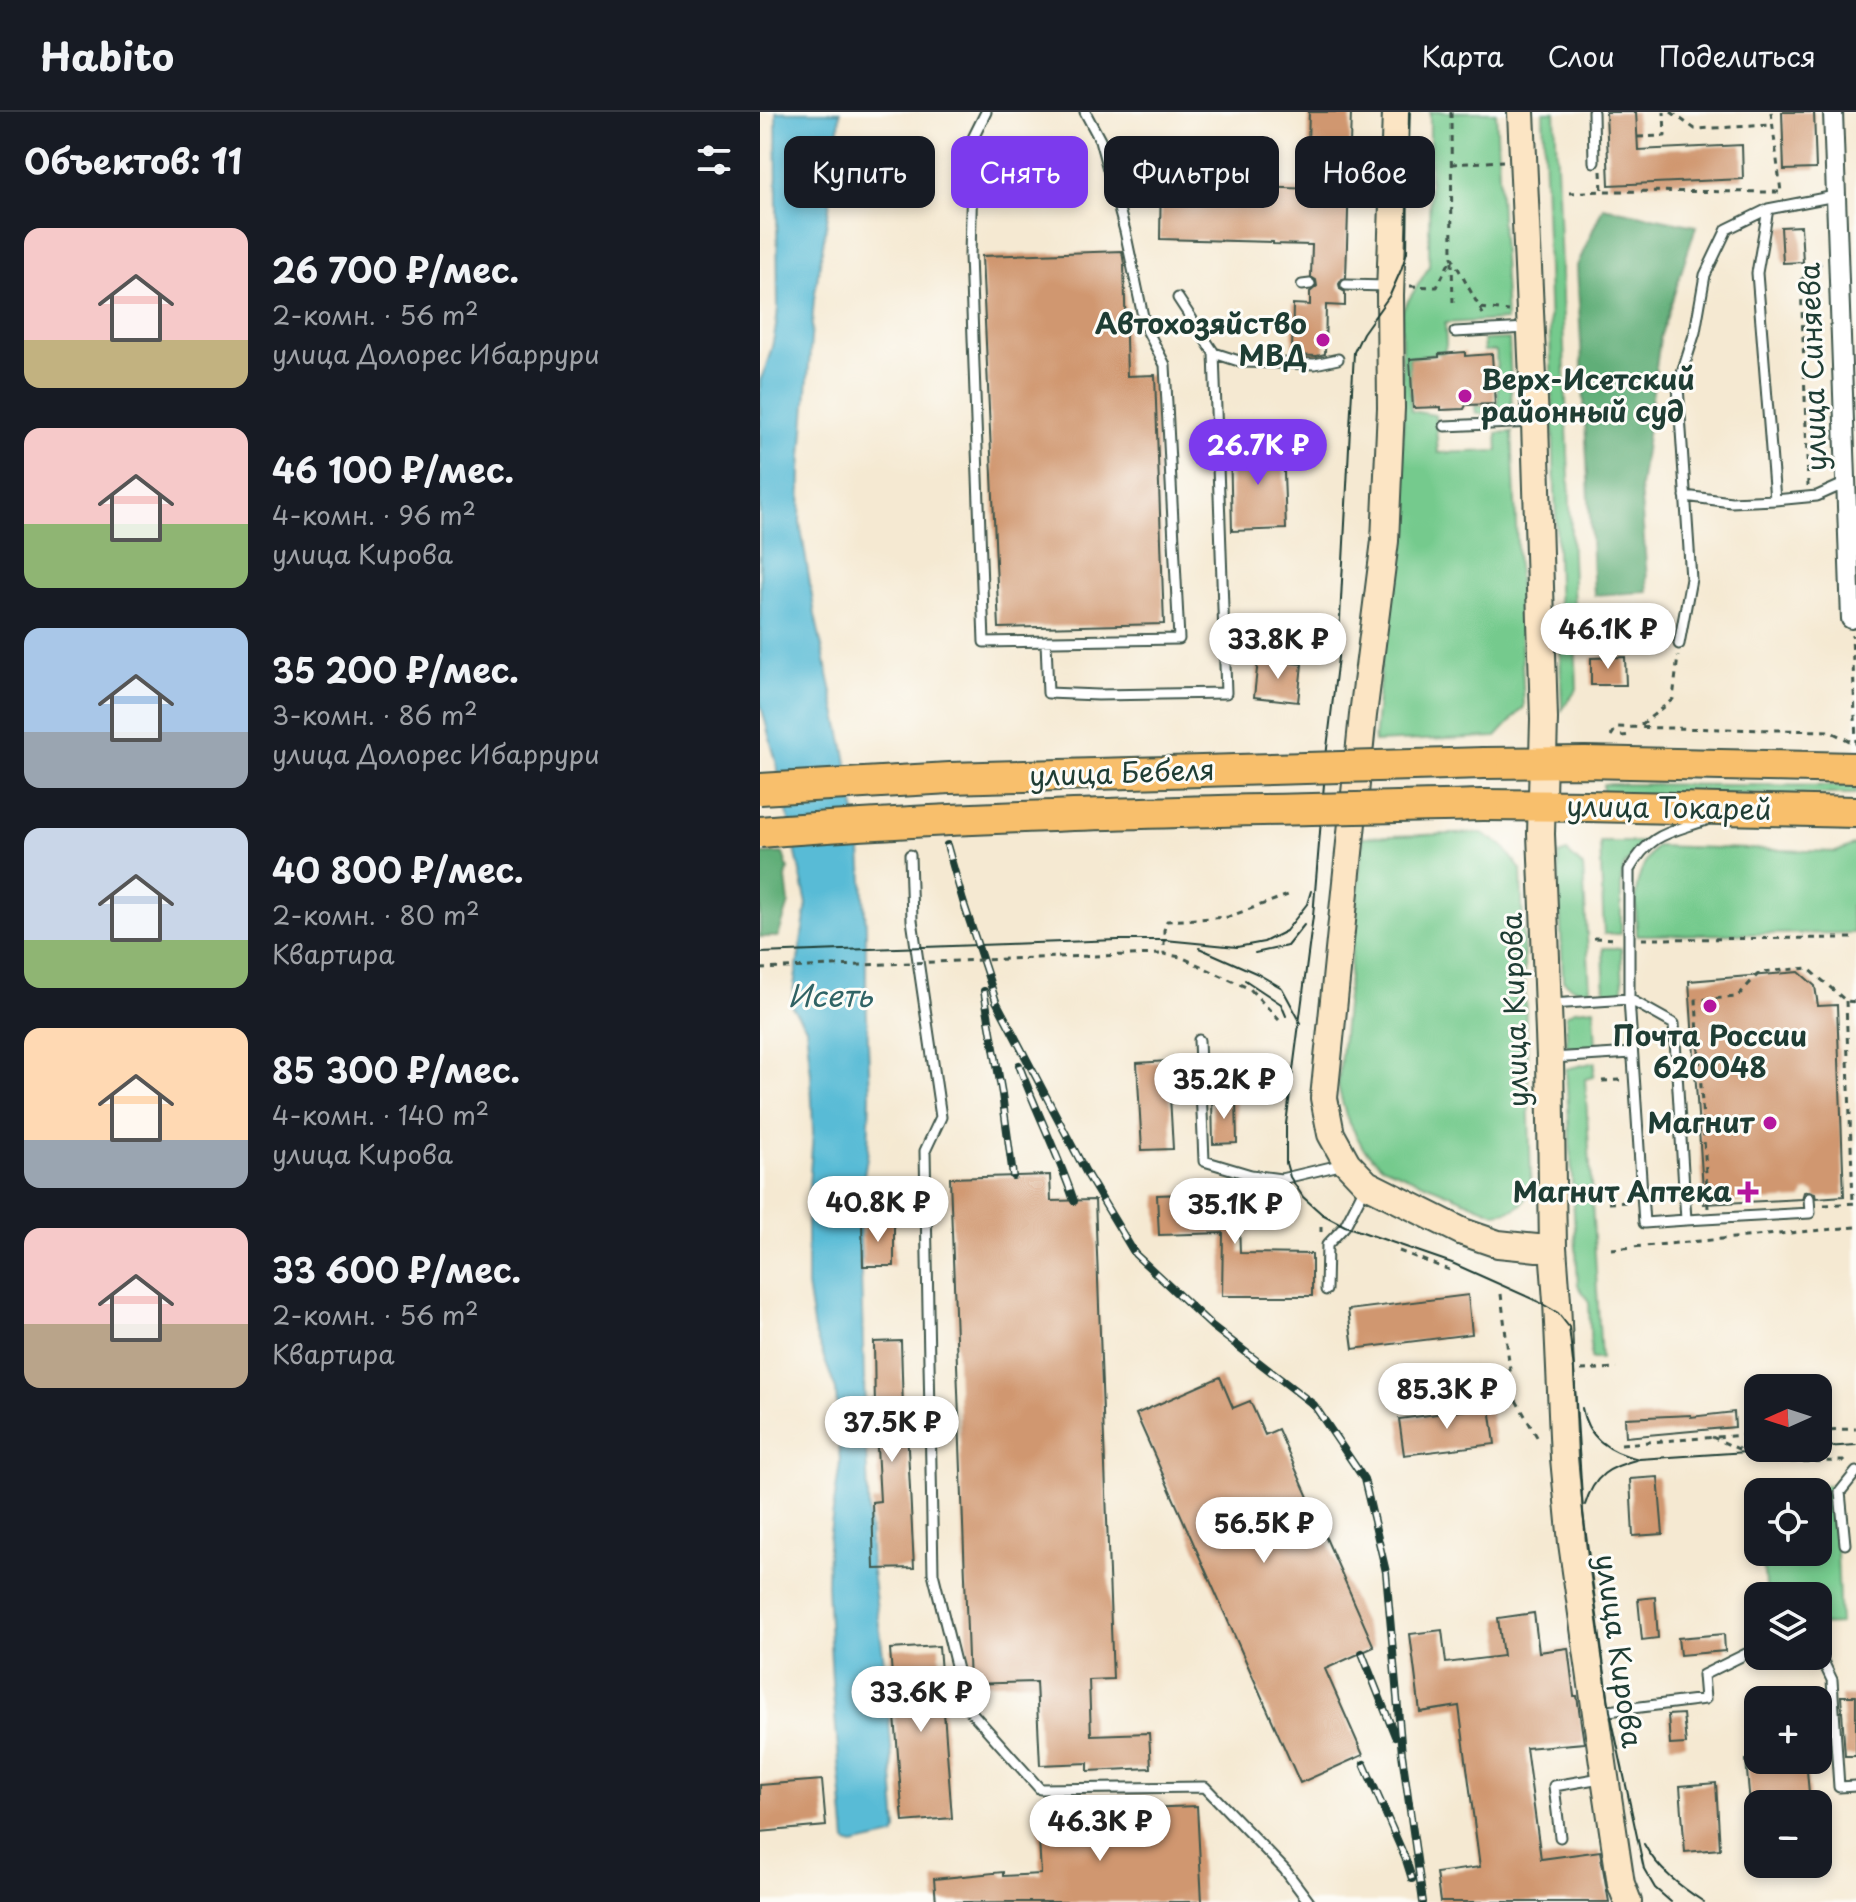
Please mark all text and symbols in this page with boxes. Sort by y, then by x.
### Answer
text: Habito [40,27,174,84]
text: Карта [1421,34,1504,77]
text: Слои [1548,34,1615,77]
text: Поделиться [1659,34,1816,77]
text: Объектов: 11 [24,134,242,186]
chip: Купить [784,136,935,208]
chip: Снять [951,136,1088,208]
chip: Фильтры [1104,136,1279,208]
chip: Новое [1295,136,1435,208]
icon: filters [692,138,736,182]
text: 26 700 ₽/мес. [272,243,519,295]
icon: home [88,260,184,356]
street label: улица Синяева [1786,261,1837,472]
text: 2-комн. · 56 m² [272,295,479,334]
place label: Автохозяйство МВД [1095,301,1307,376]
marker: Автохозяйство МВД [1314,331,1332,349]
text: улица Долорес Ибаррури [272,334,599,373]
place label: Верх-Исетский районный суд [1481,357,1695,432]
marker: Верх-Исетский районный суд [1456,387,1474,405]
pin: 26.7K ₽ [1184,419,1332,487]
text: 26.7K ₽ [1207,425,1309,464]
text: 46 100 ₽/мес. [272,443,514,495]
icon: home [88,460,184,556]
text: 4-комн. · 96 m² [272,495,476,534]
text: улица Кирова [272,534,453,573]
pin: 46.1K ₽ [1534,603,1682,671]
text: 46.1K ₽ [1559,609,1657,648]
pin: 33.8K ₽ [1204,613,1352,681]
text: 33.8K ₽ [1227,619,1329,658]
text: 35 200 ₽/мес. [272,643,519,695]
icon: home [88,660,184,756]
text: 3-комн. · 86 m² [272,695,478,734]
text: улица Долорес Ибаррури [272,734,599,773]
street label: улица Бебеля [1028,747,1216,796]
street label: улица Токарей [1566,783,1772,830]
text: 40 800 ₽/мес. [272,843,524,895]
icon: home [88,860,184,956]
text: 2-комн. · 80 m² [272,895,480,934]
street label: улица Кирова [1489,911,1538,1108]
text: Квартира [272,934,395,973]
water label: Исеть [788,972,874,1017]
marker: Почта России 620048 [1701,997,1719,1015]
place label: Почта России 620048 [1613,1013,1807,1088]
text: 85 300 ₽/мес. [272,1043,520,1095]
pin: 35.2K ₽ [1150,1053,1298,1121]
text: 35.2K ₽ [1172,1059,1276,1098]
icon: home [88,1060,184,1156]
text: 4-комн. · 140 m² [272,1095,489,1134]
place label: Магнит [1648,1100,1756,1143]
marker: Магнит [1761,1114,1779,1132]
text: улица Кирова [272,1134,453,1173]
place label: Магнит Аптека [1513,1169,1732,1212]
pin: 40.8K ₽ [804,1176,952,1244]
pin: 35.1K ₽ [1161,1178,1309,1246]
text: 40.8K ₽ [825,1182,931,1221]
marker: Магнит Аптека [1739,1183,1757,1201]
text: 35.1K ₽ [1187,1184,1283,1223]
text: 33 600 ₽/мес. [272,1243,521,1295]
icon: home [88,1260,184,1356]
text: 2-комн. · 56 m² [272,1295,479,1334]
text: Квартира [272,1334,395,1373]
pin: 85.3K ₽ [1373,1363,1521,1431]
text: 85.3K ₽ [1396,1369,1498,1408]
north arrow [1744,1374,1832,1462]
map controls [1744,1374,1832,1878]
pin: 37.5K ₽ [818,1396,966,1464]
text: 37.5K ₽ [843,1402,941,1441]
button: locate [1744,1478,1832,1566]
pin: 56.5K ₽ [1190,1497,1338,1565]
text: 56.5K ₽ [1214,1503,1314,1542]
street label: улица Кирова [1586,1551,1655,1751]
button: layers [1744,1582,1832,1670]
pin: 33.6K ₽ [847,1666,995,1734]
text: 33.6K ₽ [869,1672,973,1711]
button: + [1744,1686,1832,1774]
button: − [1744,1790,1832,1878]
pin: 46.3K ₽ [1026,1795,1174,1863]
text: 46.3K ₽ [1048,1801,1152,1840]

